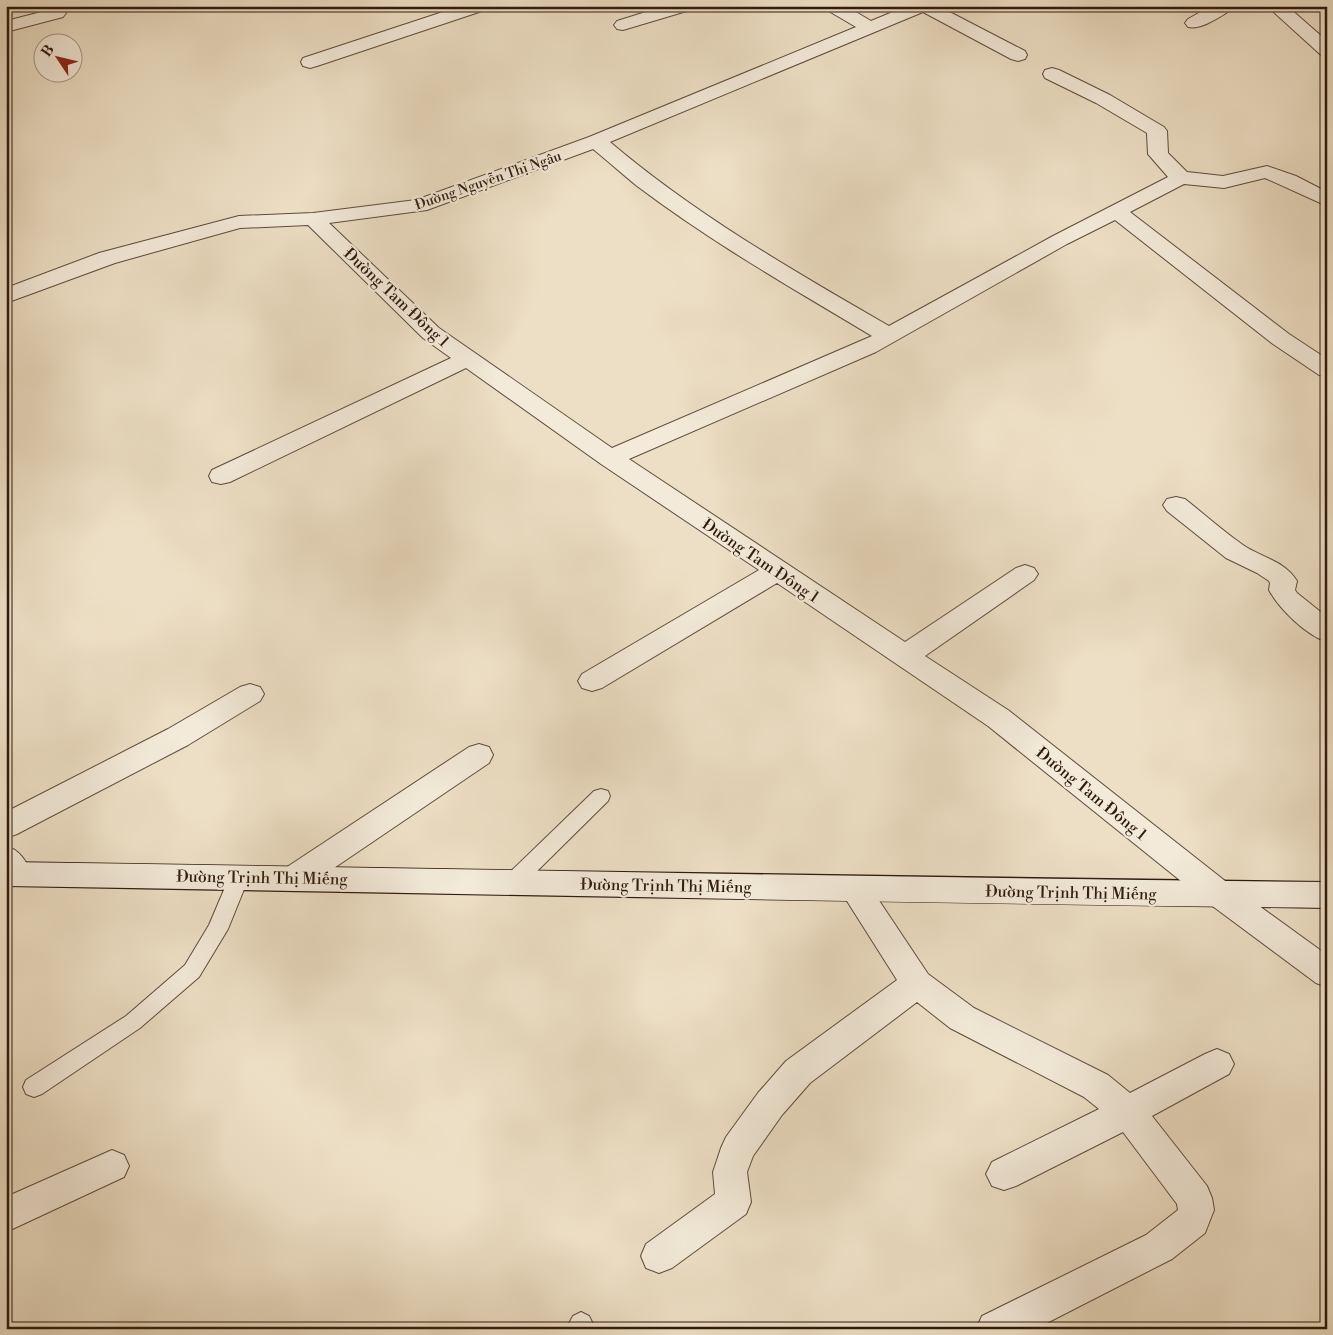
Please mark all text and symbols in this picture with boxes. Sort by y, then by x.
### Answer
north arrow [32,32,82,82]
text: B [38,42,59,61]
street label: Đường Nguyễn Thị Ngâu [413,147,564,215]
street label: Đường Tam Đông 1 [339,244,453,352]
street label: Đường Tam Đông 1 [698,514,823,607]
street label: Đường Tam Đông 1 [1032,743,1151,845]
street label: Đường Trịnh Thị Miếng [176,867,349,890]
street label: Đường Trịnh Thị Miếng [580,875,753,898]
street label: Đường Trịnh Thị Miếng [985,882,1158,905]

